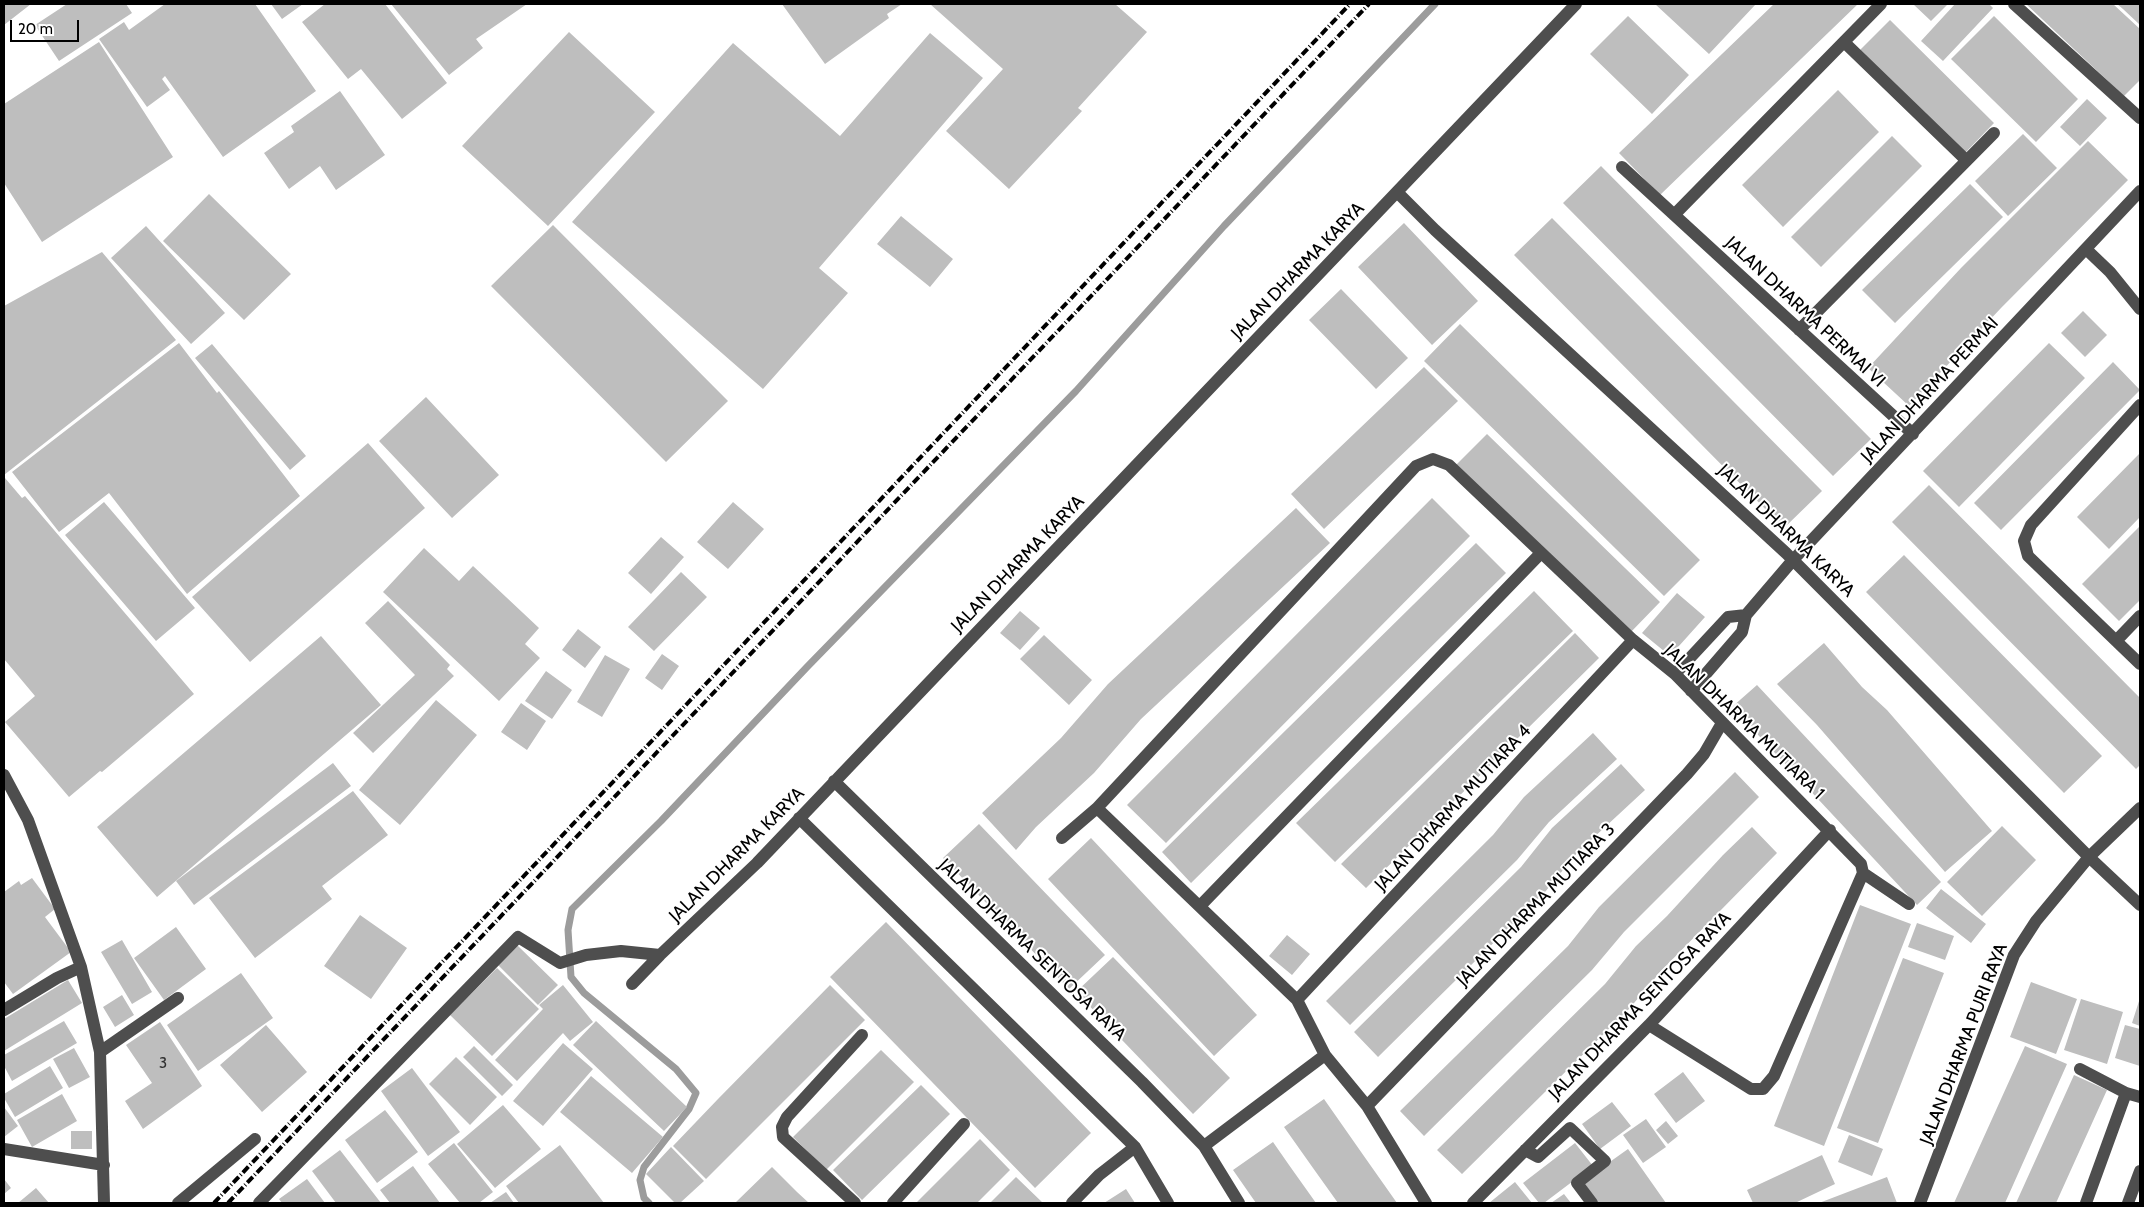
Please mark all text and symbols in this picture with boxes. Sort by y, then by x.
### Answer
scale bar [12,10,81,42]
text: 20 m [18,20,53,38]
street label: JALAN DHARMA KARYA [1227,198,1369,344]
street label: JALAN DHARMA PERMAI VI [1720,232,1890,392]
street label: JALAN DHARMA PERMAI [1857,313,2003,467]
street label: JALAN DHARMA KARYA [1713,460,1859,602]
street label: JALAN DHARMA KARYA [947,491,1089,637]
street label: JALAN DHARMA MUTIARA 1 [1659,640,1829,804]
street label: JALAN DHARMA MUTIARA 4 [1370,720,1536,896]
street label: JALAN DHARMA KARYA [665,783,809,927]
street label: JALAN DHARMA MUTIARA 3 [1452,819,1620,991]
street label: JALAN DHARMA SENTOSA RAYA [934,854,1130,1046]
street label: JALAN DHARMA SENTOSA RAYA [1544,908,1736,1104]
street label: JALAN DHARMA PURI RAYA [1916,940,2012,1148]
house number: 3 [159,1055,167,1073]

